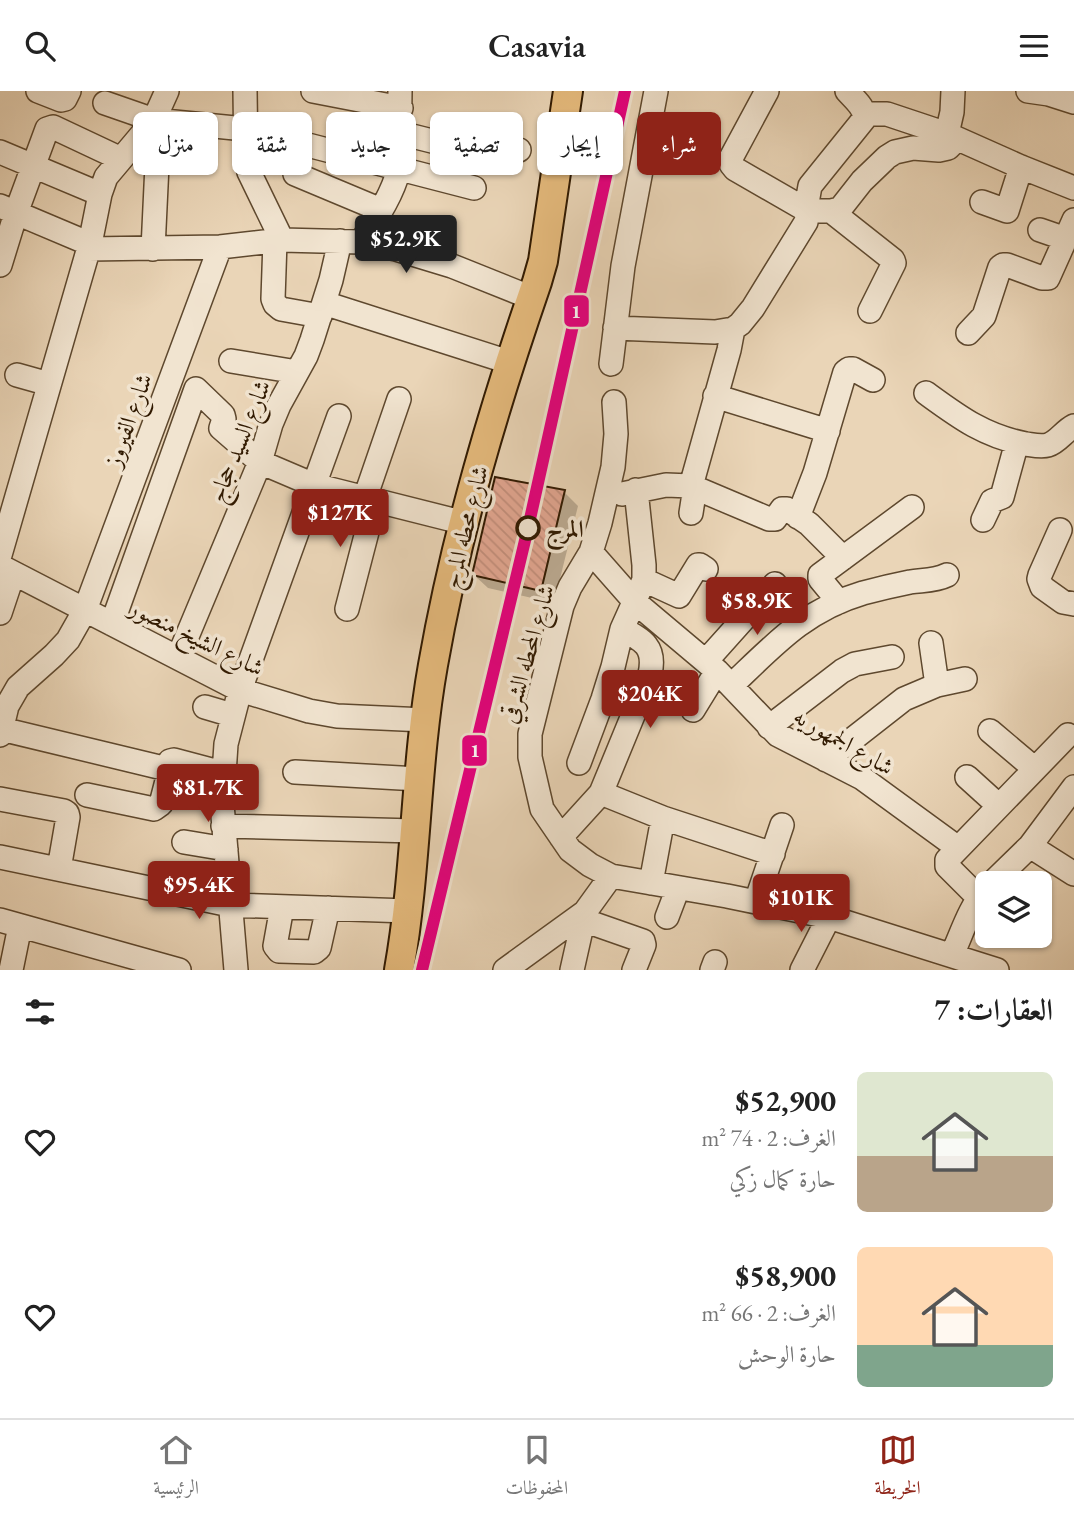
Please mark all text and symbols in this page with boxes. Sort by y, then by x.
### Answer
text: Casavia [488,25,586,67]
icon: search [21,27,59,65]
icon: menu [1015,27,1053,65]
chip: منزل [133,112,218,175]
chip: شقة [232,112,312,175]
chip: جديد [326,112,416,175]
chip: تصفية [430,112,523,175]
chip: إيجار [537,112,623,175]
chip: شراء [637,112,721,175]
pin: $52.9K [349,215,463,275]
text: $52.9K [371,223,441,253]
line badge: 1 [563,294,590,328]
text: 1 [571,299,581,324]
street label: شارع الفيروز [96,369,164,475]
street label: شارع السيد حجاج [200,375,283,509]
street label: شارع محطه المرج [435,462,501,593]
pin: $127K [291,489,389,549]
text: $127K [308,497,372,527]
place label: المرج [546,513,584,551]
marker: المرج [516,516,540,540]
pin: $58.9K [700,577,814,637]
street label: شارع المحطه الشرقي [492,581,566,728]
text: $58.9K [722,585,792,615]
street label: شارع الشيخ منصور [120,590,269,688]
pin: $204K [601,671,699,730]
text: $204K [618,678,682,708]
street label: شارع الجمهوريه [786,700,900,787]
line badge: 1 [461,734,488,767]
text: 1 [470,738,480,763]
pin: $81.7K [151,765,265,824]
text: $81.7K [173,772,243,802]
pin: $95.4K [142,861,256,921]
text: $95.4K [164,869,234,899]
map controls [975,871,1052,948]
button: layers [975,871,1052,948]
pin: $101K [752,875,850,934]
text: $101K [769,882,833,912]
text: العقارات: 7 [934,990,1053,1029]
icon: filters [21,993,59,1031]
text: $52,900 [735,1081,836,1120]
icon: home [913,1100,997,1184]
icon: heart [21,1123,59,1161]
text: الغرف: 2 · 74 m² [701,1123,836,1153]
text: حارة كمال زكي [729,1164,836,1194]
text: $58,900 [735,1256,836,1295]
icon: home [913,1275,997,1359]
icon: heart [21,1298,59,1336]
text: الغرف: 2 · 66 m² [701,1298,836,1328]
text: حارة الوحش [738,1339,836,1369]
tab: الرئيسية [153,1431,199,1506]
tab: المحفوظات [505,1431,568,1506]
tab: الخريطة [875,1431,921,1506]

